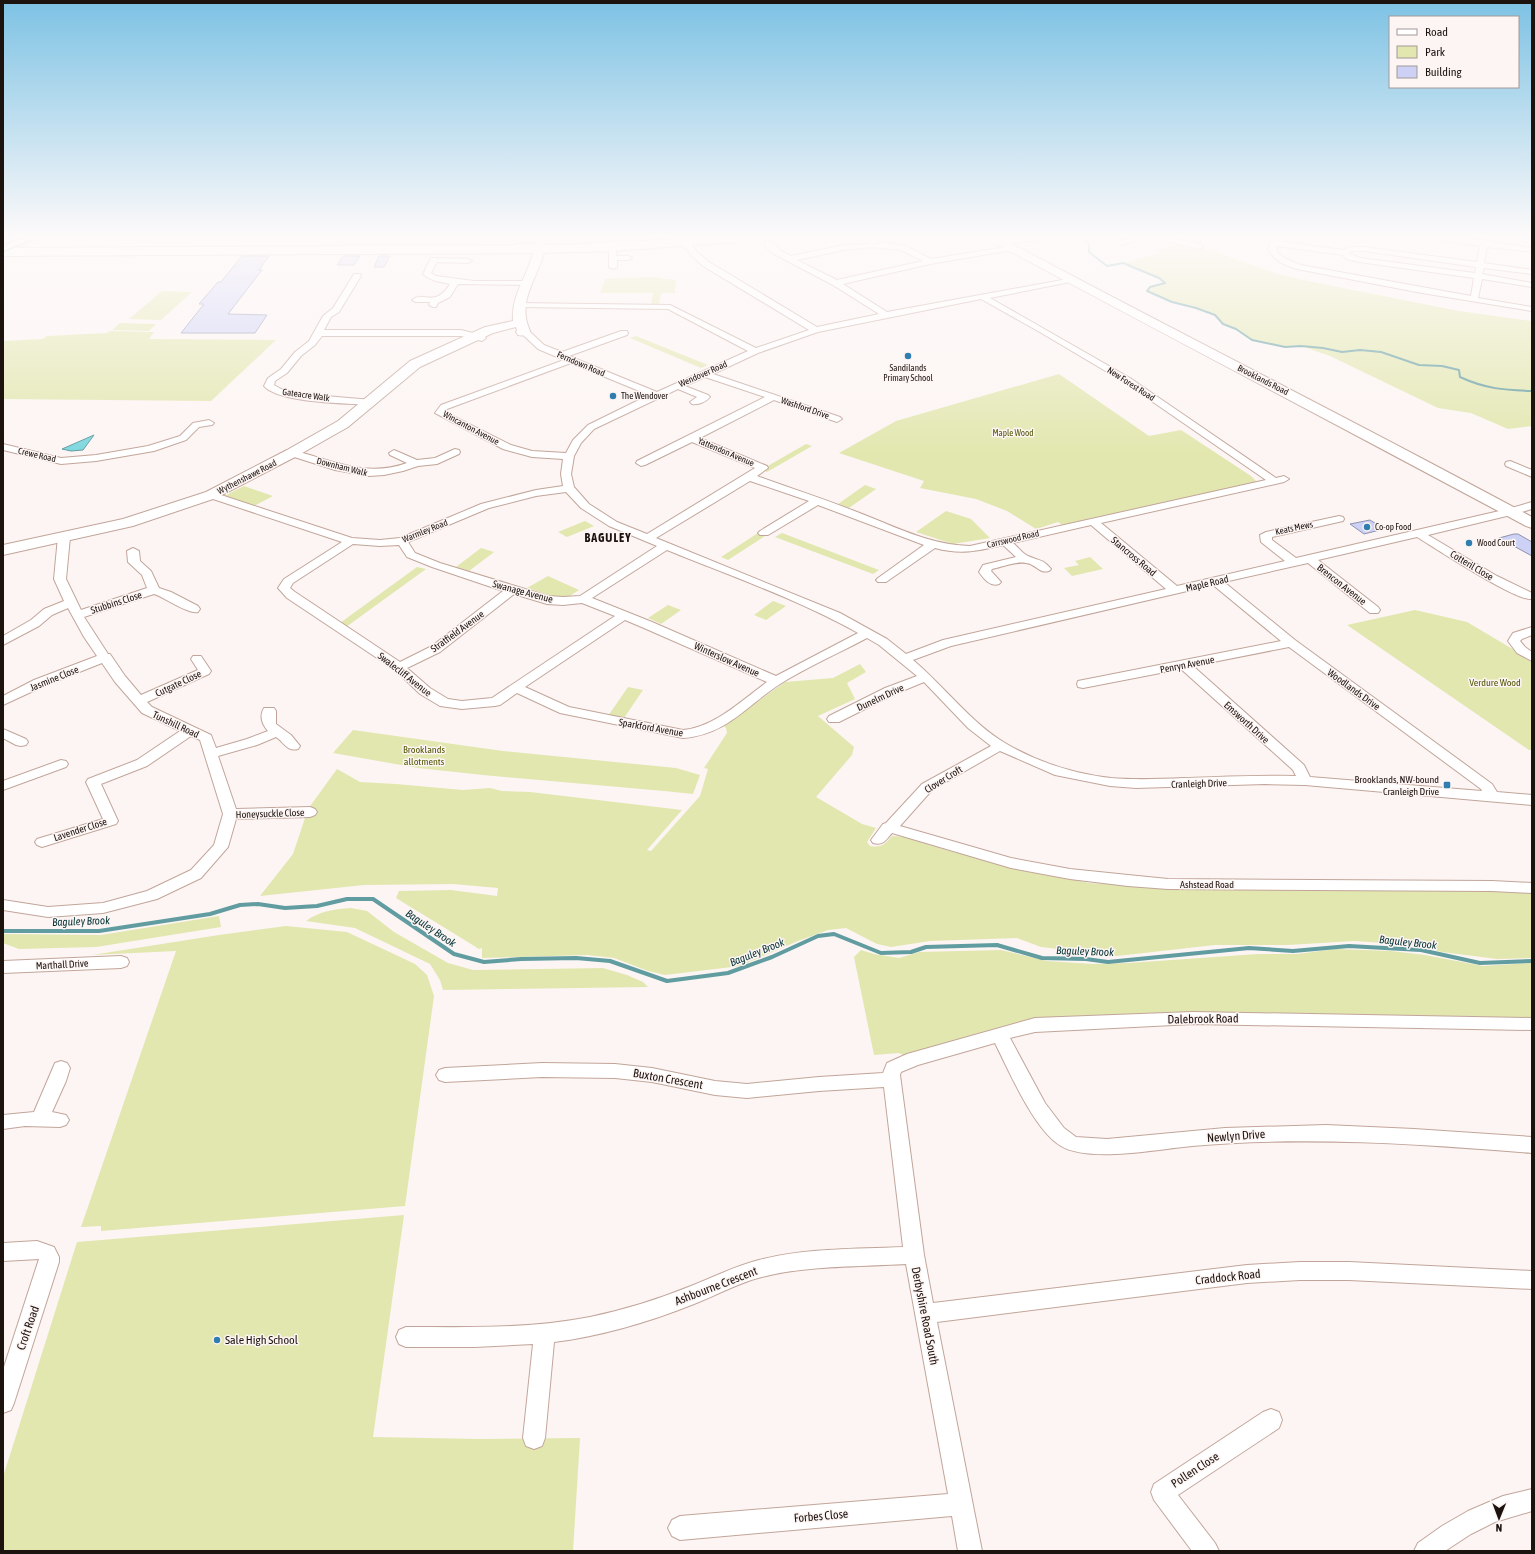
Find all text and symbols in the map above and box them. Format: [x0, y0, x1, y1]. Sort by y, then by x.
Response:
legend [1389, 16, 1519, 88]
text: Road [1425, 25, 1448, 39]
text: Park [1425, 45, 1446, 59]
text: Building [1425, 65, 1463, 79]
street label: Ferndown Road [556, 349, 606, 379]
marker: Sandilands Primary School [903, 351, 913, 361]
street label: Wendover Road [677, 359, 729, 389]
place label: Sandilands Primary School [883, 363, 933, 383]
street label: Brooklands Road [1236, 363, 1290, 397]
street label: New Forest Road [1105, 365, 1157, 403]
street label: Gateacre Walk [282, 387, 330, 403]
marker: The Wendover [608, 391, 618, 401]
place label: The Wendover [621, 391, 668, 401]
street label: Washford Drive [780, 395, 830, 421]
street label: Wincanton Avenue [441, 409, 501, 447]
park label: Maple Wood [992, 428, 1034, 438]
street label: Yattendon Avenue [696, 436, 756, 468]
street label: Crewe Road [17, 446, 57, 464]
street label: Downham Walk [316, 456, 368, 478]
street label: Wythenshawe Road [216, 458, 278, 496]
street label: Warmley Road [401, 517, 449, 545]
street label: Keats Mews [1274, 519, 1314, 537]
marker: Co-op Food [1362, 522, 1372, 532]
place label: Co-op Food [1375, 522, 1411, 532]
street label: Carrswood Road [986, 528, 1040, 550]
district label: BAGULEY [584, 531, 632, 545]
street label: Stancross Road [1109, 534, 1159, 579]
marker: Wood Court [1464, 538, 1474, 548]
place label: Wood Court [1477, 538, 1515, 548]
street label: Cotteril Close [1448, 548, 1496, 583]
street label: Brencon Avenue [1315, 562, 1369, 607]
street label: Maple Road [1185, 573, 1230, 594]
street label: Swanage Avenue [492, 578, 555, 605]
street label: Stubbins Close [89, 589, 144, 616]
street label: Stratfield Avenue [428, 608, 486, 654]
street label: Winterslow Avenue [692, 640, 762, 679]
street label: Swalecliff Avenue [376, 650, 434, 699]
street label: Penryn Avenue [1159, 654, 1216, 675]
street label: Jasmine Close [28, 664, 81, 693]
street label: Woodlands Drive [1325, 667, 1383, 712]
street label: Cutgate Close [153, 668, 203, 699]
park label: Verdure Wood [1469, 677, 1521, 688]
street label: Dunelm Drive [855, 682, 906, 713]
street label: Emsworth Drive [1222, 699, 1272, 746]
street label: Tunshill Road [151, 709, 201, 740]
street label: Sparkford Avenue [618, 716, 684, 739]
park label: Brooklands allotments [403, 744, 445, 767]
street label: Clover Croft [922, 763, 964, 795]
place label: Brooklands, NW-bound Cranleigh Drive [1355, 774, 1439, 797]
street label: Cranleigh Drive [1171, 777, 1228, 790]
marker: Brooklands, NW-bound Cranleigh Drive [1442, 780, 1452, 790]
street label: Honeysuckle Close [236, 807, 305, 820]
street label: Lavender Close [52, 816, 109, 843]
street label: Ashstead Road [1180, 879, 1234, 890]
water label: Baguley Brook [404, 907, 458, 949]
water label: Baguley Brook [52, 914, 110, 928]
water label: Baguley Brook [1379, 933, 1438, 951]
water label: Baguley Brook [728, 936, 786, 968]
water label: Baguley Brook [1056, 944, 1114, 958]
street label: Marthall Drive [35, 958, 89, 971]
street label: Dalebrook Road [1167, 1011, 1239, 1027]
street label: Buxton Crescent [632, 1066, 704, 1092]
street label: Newlyn Drive [1206, 1127, 1266, 1145]
street label: Ashbourne Crescent [673, 1264, 760, 1308]
street label: Derbyshire Road South [909, 1266, 941, 1366]
street label: Craddock Road [1195, 1267, 1261, 1287]
street label: Croft Road [14, 1304, 42, 1352]
place label: Sale High School [225, 1333, 299, 1347]
marker: Sale High School [212, 1335, 222, 1345]
street label: Pollen Close [1168, 1449, 1222, 1491]
north arrow [1479, 1498, 1519, 1538]
street label: Forbes Close [793, 1507, 849, 1525]
text: N [1495, 1522, 1502, 1534]

